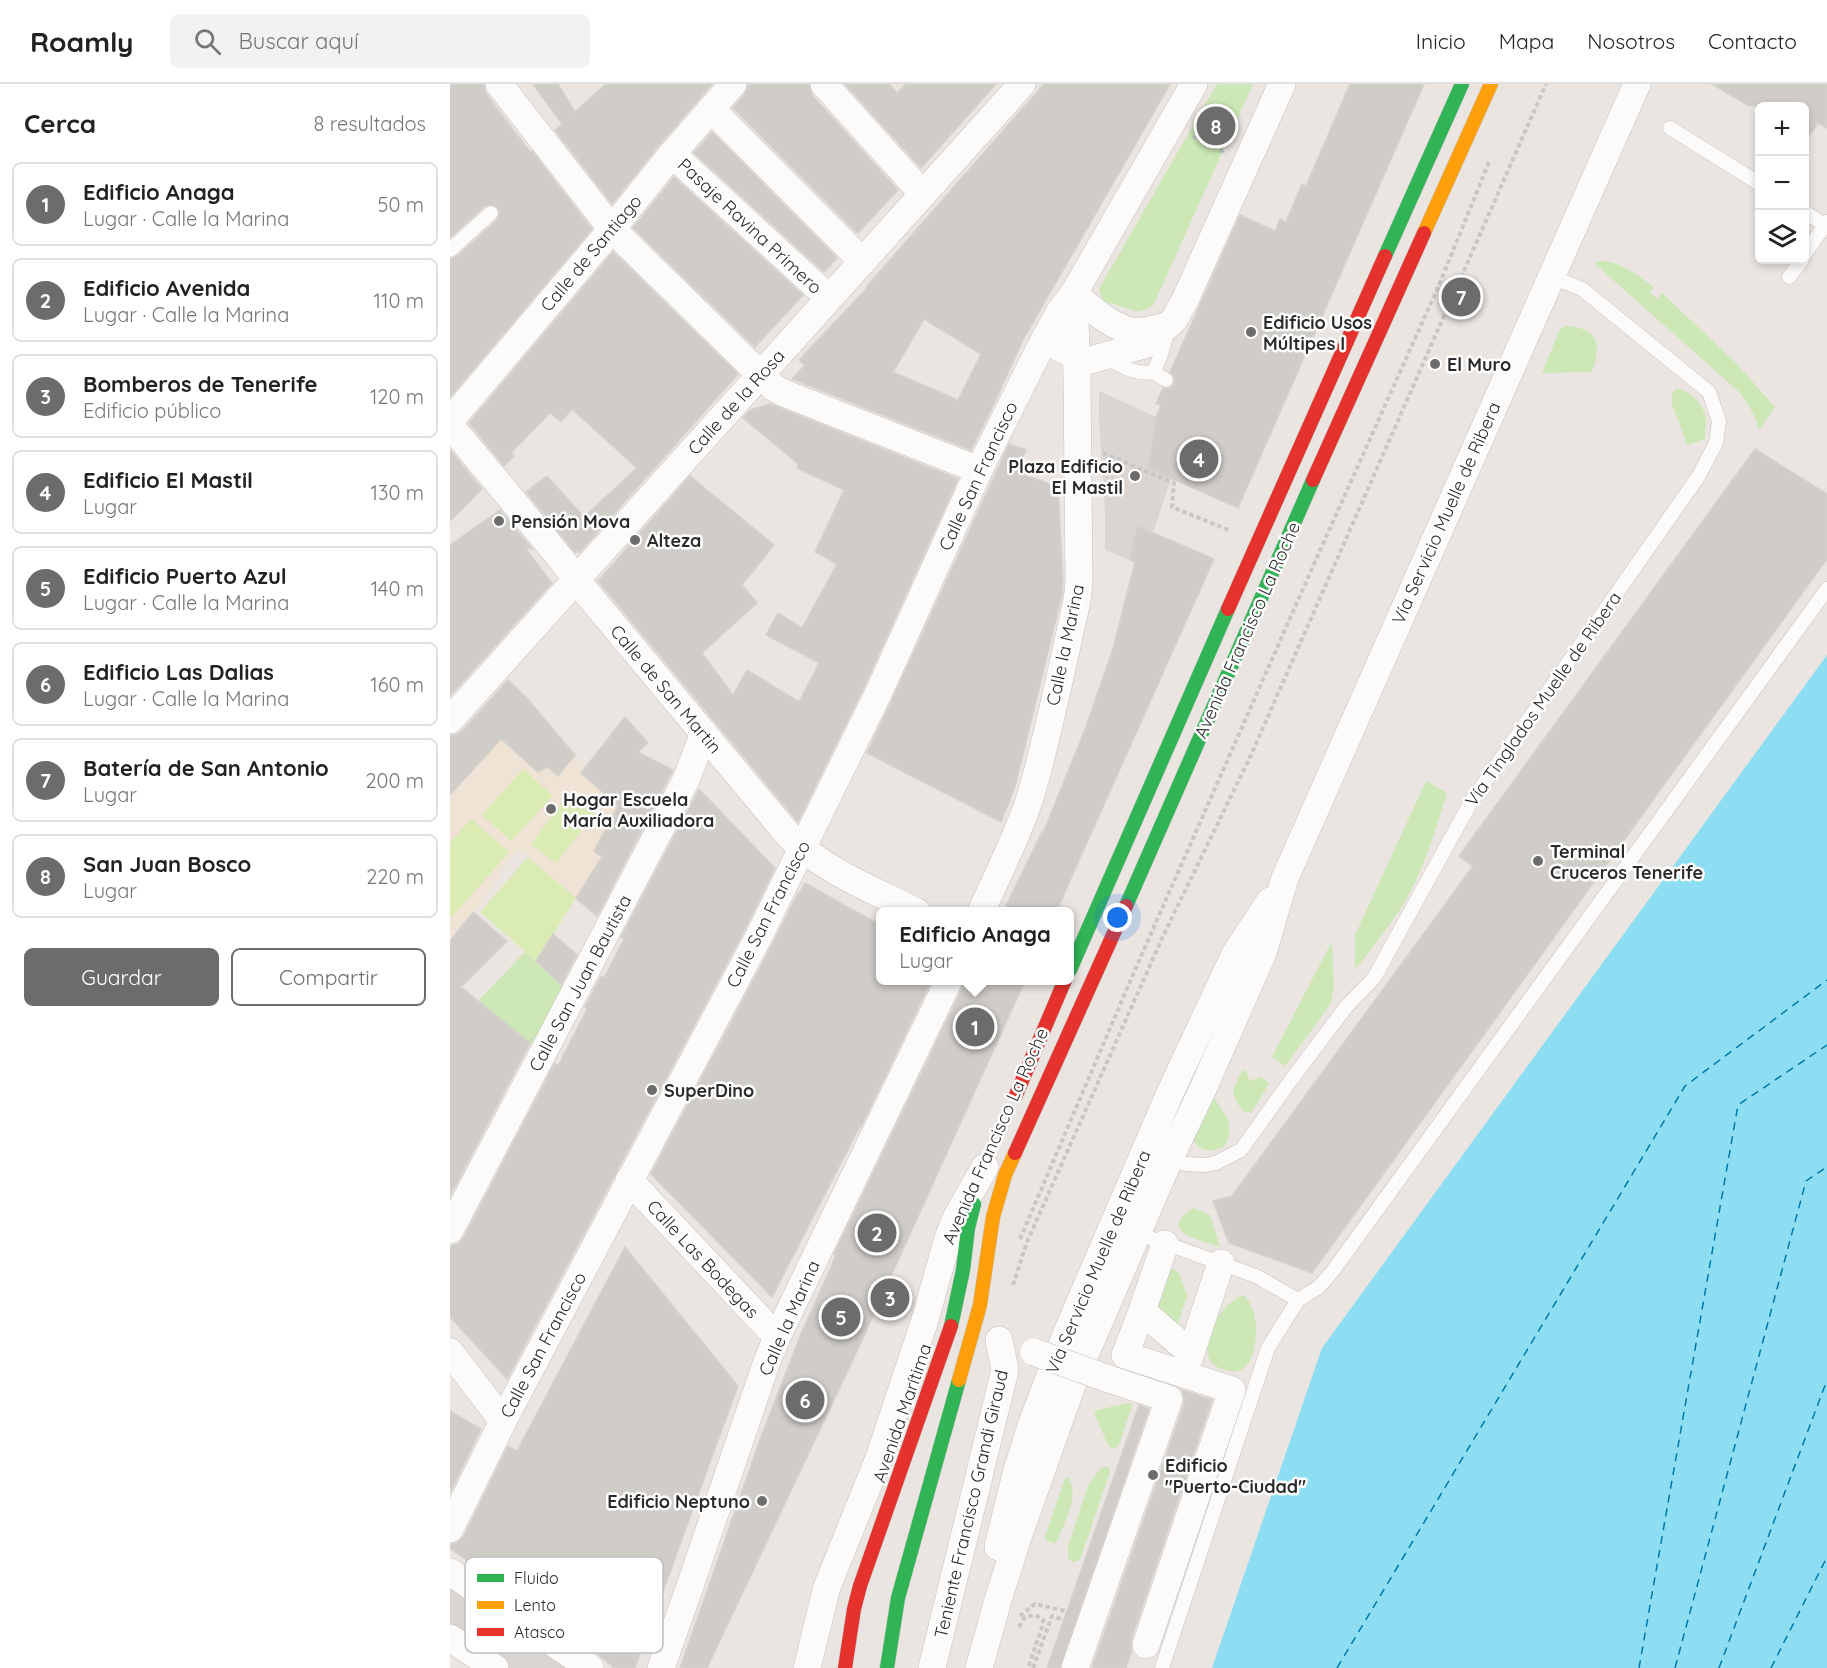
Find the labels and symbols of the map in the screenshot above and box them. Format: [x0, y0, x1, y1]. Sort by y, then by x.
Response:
pin: 8 [1196, 104, 1236, 148]
street label: Pasaje Ravina Primero [673, 153, 827, 299]
street label: Calle de Santiago [535, 190, 647, 316]
pin: 7 [1442, 274, 1480, 320]
place label: Edificio Usos Múltipes I [1263, 311, 1372, 355]
marker: Edificio Usos Múltipes I [1244, 325, 1258, 339]
street label: Calle de la Rosa [683, 344, 789, 460]
place label: El Muro [1447, 353, 1511, 376]
marker: El Muro [1428, 357, 1442, 371]
street label: Calle San Francisco [933, 398, 1023, 554]
street label: Vía Servicio Muelle de Ribera [1386, 398, 1506, 628]
pin: 4 [1180, 436, 1218, 482]
place label: Plaza Edificio El Mastil [1008, 455, 1123, 499]
marker: Plaza Edificio El Mastil [1128, 469, 1142, 483]
place label: Pensión Mova [511, 510, 630, 533]
marker: Pensión Mova [492, 514, 506, 528]
street label: Avenida Francisco La Roche [1189, 518, 1305, 742]
place label: Alteza [647, 529, 701, 552]
marker: Alteza [628, 533, 642, 547]
street label: Calle la Marina [1041, 582, 1089, 708]
street label: Vía Tinglados Muelle de Ribera [1460, 587, 1626, 811]
street label: Calle de San Martin [605, 620, 727, 758]
place label: Hogar Escuela María Auxiliadora [563, 788, 714, 832]
marker: Hogar Escuela María Auxiliadora [544, 802, 558, 816]
street label: Calle San Francisco [721, 837, 815, 991]
place label: Terminal Cruceros Tenerife [1550, 840, 1703, 884]
marker: Terminal Cruceros Tenerife [1531, 854, 1545, 868]
street label: Calle San Juan Bautista [524, 891, 636, 1075]
your location [1103, 903, 1132, 932]
pin: 1 [956, 1004, 994, 1050]
street label: Avenida Francisco La Roche [937, 1024, 1053, 1248]
place label: SuperDino [664, 1079, 754, 1102]
marker: SuperDino [645, 1083, 659, 1097]
street label: Vía Servicio Muelle de Ribera [1040, 1146, 1156, 1378]
street label: Calle Las Bodegas [642, 1195, 764, 1323]
pin: 2 [858, 1210, 896, 1256]
street label: Calle la Marina [753, 1257, 825, 1379]
street label: Calle San Francisco [495, 1268, 591, 1422]
pin: 3 [870, 1276, 910, 1320]
pin: 5 [822, 1294, 860, 1340]
street label: Avenida Marítima [867, 1340, 937, 1486]
street label: Teniente Francisco Grandi Giraud [929, 1368, 1013, 1640]
pin: 6 [786, 1378, 824, 1422]
place label: Edificio "Puerto-Ciudad" [1165, 1454, 1306, 1498]
marker: Edificio "Puerto-Ciudad" [1146, 1468, 1160, 1482]
place label: Edificio Neptuno [607, 1490, 750, 1513]
marker: Edificio Neptuno [755, 1494, 769, 1508]
legend [465, 1557, 663, 1653]
text: Fluido [514, 1568, 559, 1588]
text: Lento [514, 1595, 556, 1615]
text: Atasco [514, 1622, 565, 1642]

